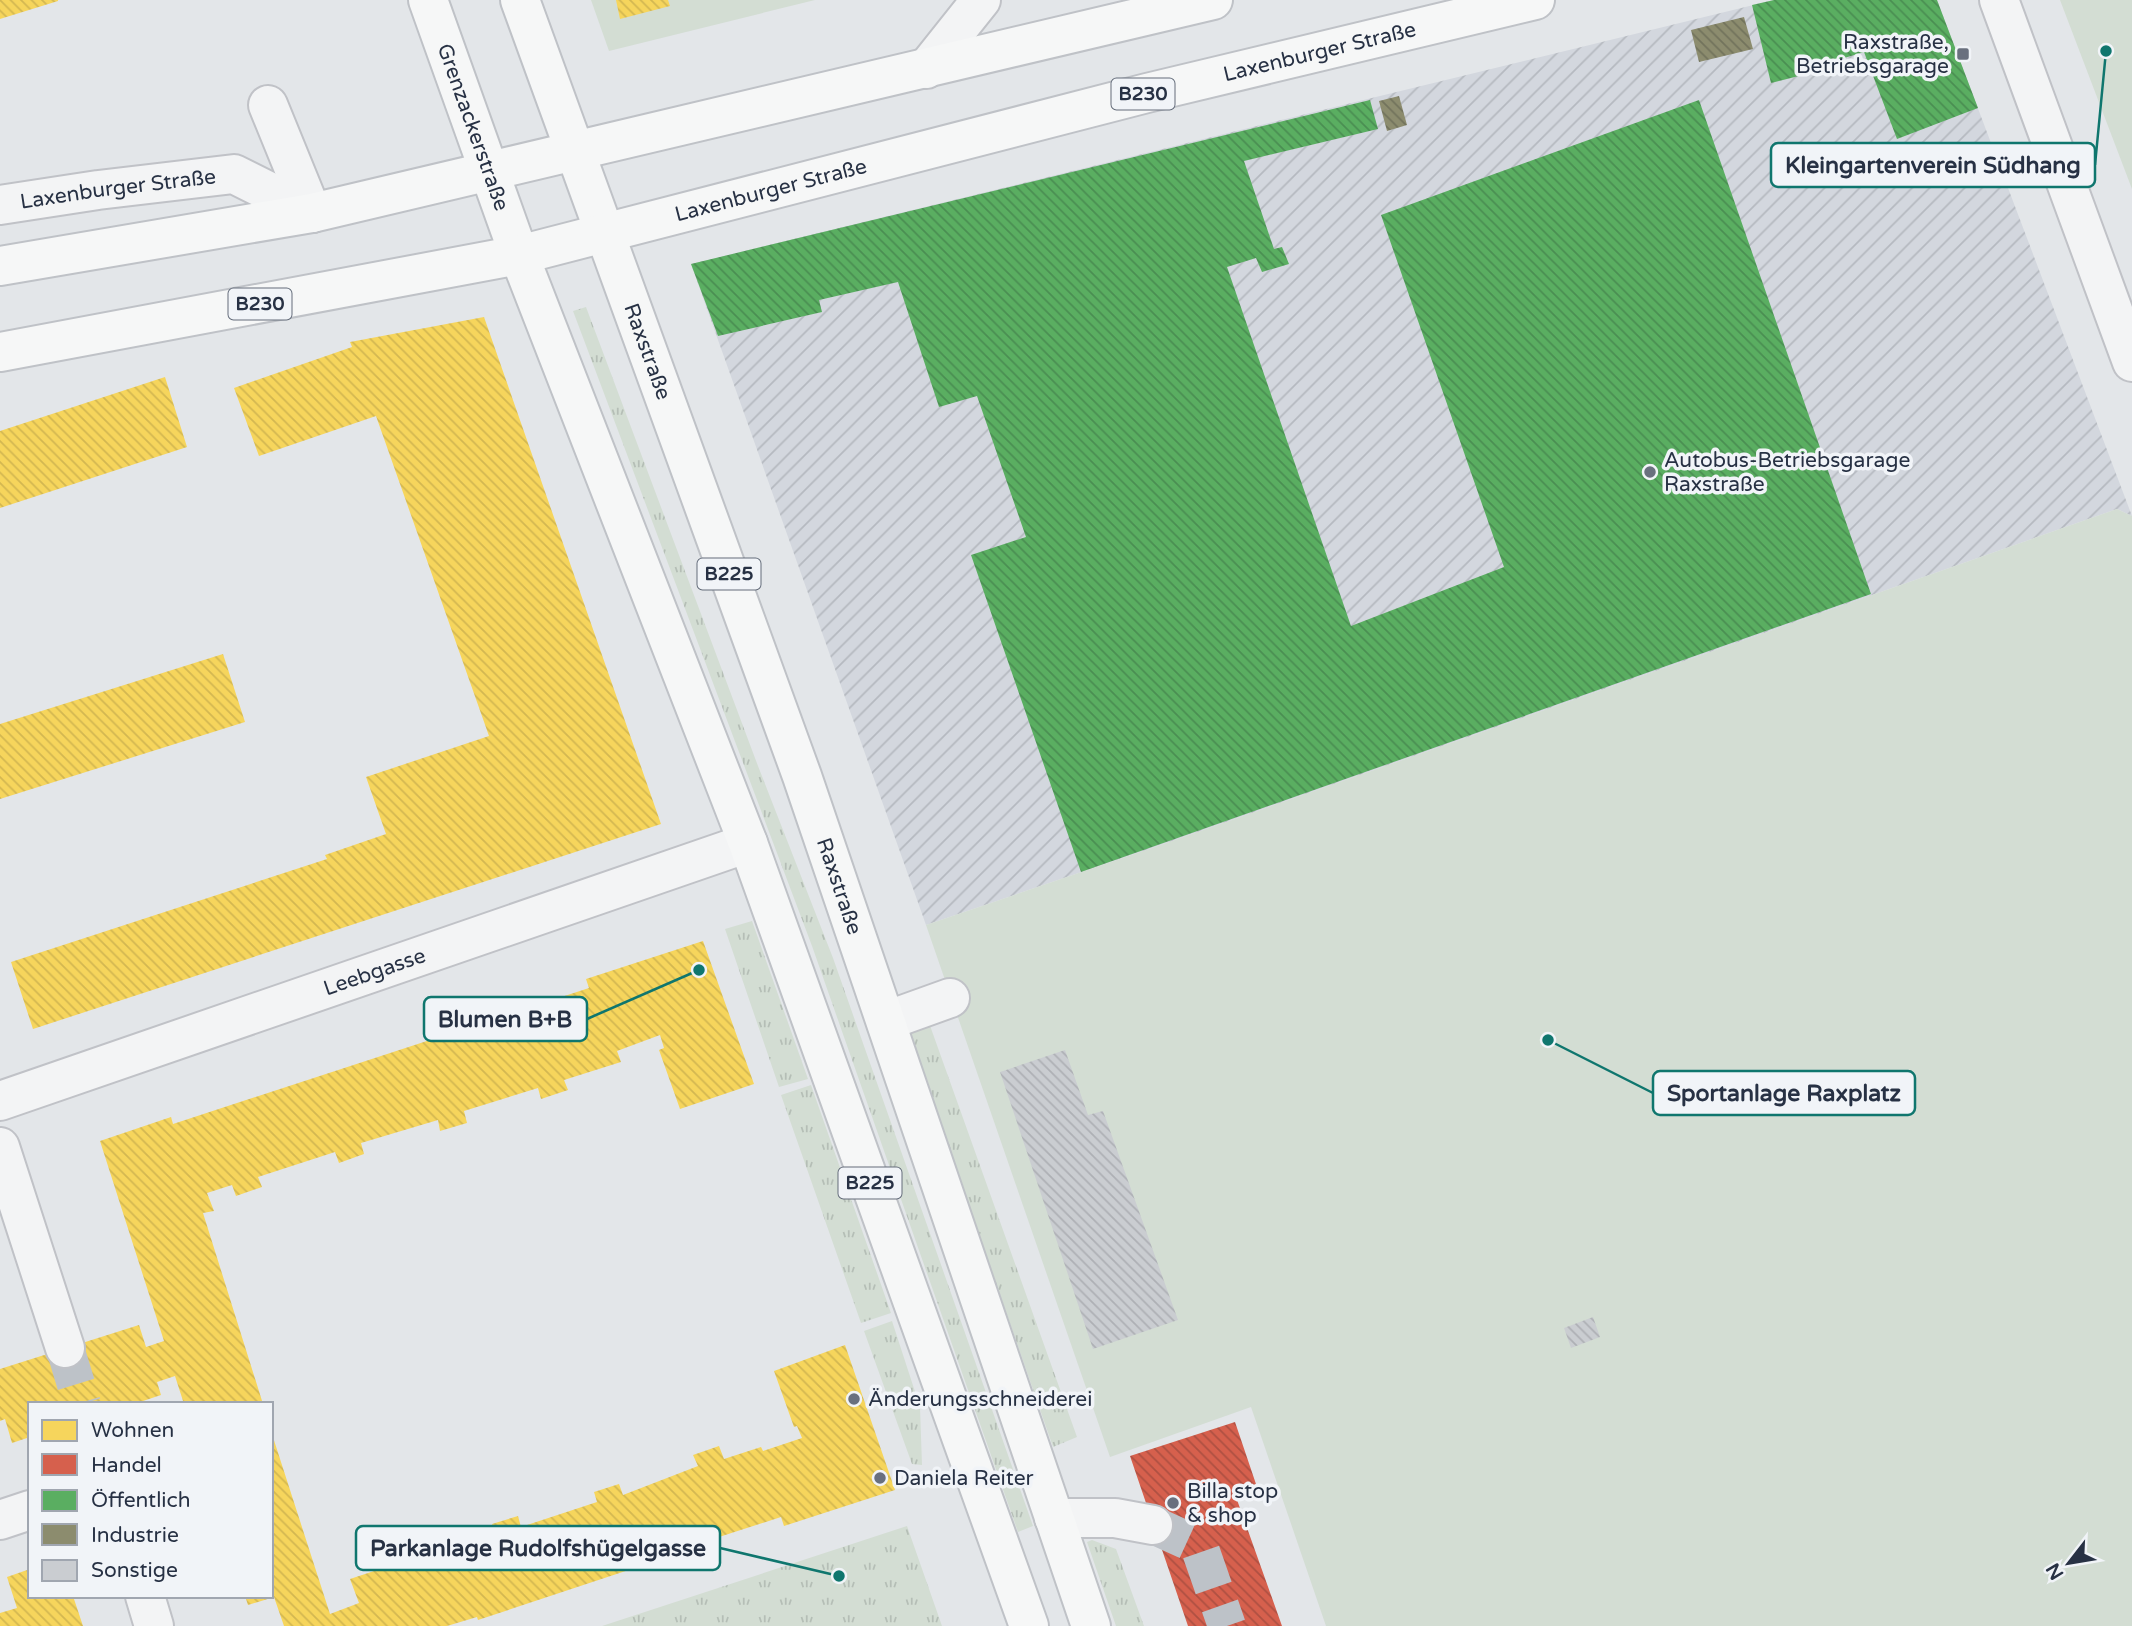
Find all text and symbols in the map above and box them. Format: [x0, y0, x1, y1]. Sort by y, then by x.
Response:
street label: Laxenburger Straße [1221, 16, 1418, 87]
place label: Raxstraße, Betriebsgarage [1796, 30, 1949, 79]
street label: Grenzackerstraße [432, 40, 515, 214]
marker: Raxstraße, Betriebsgarage [1955, 46, 1971, 62]
road number: B230 [1112, 78, 1174, 110]
callout: Kleingartenverein Südhang [1771, 143, 2095, 187]
text: Kleingartenverein Südhang [1785, 152, 2081, 180]
street label: Laxenburger Straße [672, 153, 869, 227]
street label: Laxenburger Straße [18, 164, 217, 214]
road number: B230 [229, 288, 292, 320]
street label: Raxstraße [619, 300, 677, 403]
place label: Autobus-Betriebsgarage Raxstraße [1664, 448, 1910, 497]
marker: Autobus-Betriebsgarage Raxstraße [1642, 464, 1658, 480]
road number: B225 [698, 558, 760, 590]
street label: Raxstraße [811, 834, 868, 938]
street label: Leebgasse [320, 943, 429, 1001]
callout: Blumen B+B [424, 997, 587, 1041]
text: Blumen B+B [438, 1006, 572, 1034]
callout: Sportanlage Raxplatz [1653, 1071, 1915, 1115]
text: Sportanlage Raxplatz [1667, 1080, 1901, 1108]
road number: B225 [838, 1168, 902, 1198]
place label: Änderungsschneiderei [868, 1387, 1092, 1412]
marker: Änderungsschneiderei [846, 1391, 862, 1407]
legend [28, 1402, 273, 1598]
text: Wohnen [91, 1418, 174, 1443]
text: Handel [91, 1453, 162, 1478]
place label: Daniela Reiter [894, 1466, 1034, 1491]
marker: Daniela Reiter [872, 1470, 888, 1486]
place label: Billa stop & shop [1187, 1479, 1278, 1528]
text: Öffentlich [91, 1488, 191, 1513]
marker: Billa stop & shop [1165, 1495, 1181, 1511]
text: Industrie [91, 1523, 179, 1548]
callout: Parkanlage Rudolfshügelgasse [356, 1526, 720, 1570]
north arrow [2034, 1528, 2104, 1598]
text: Parkanlage Rudolfshügelgasse [370, 1535, 706, 1563]
text: Sonstige [91, 1558, 178, 1583]
text: N [2042, 1559, 2069, 1583]

